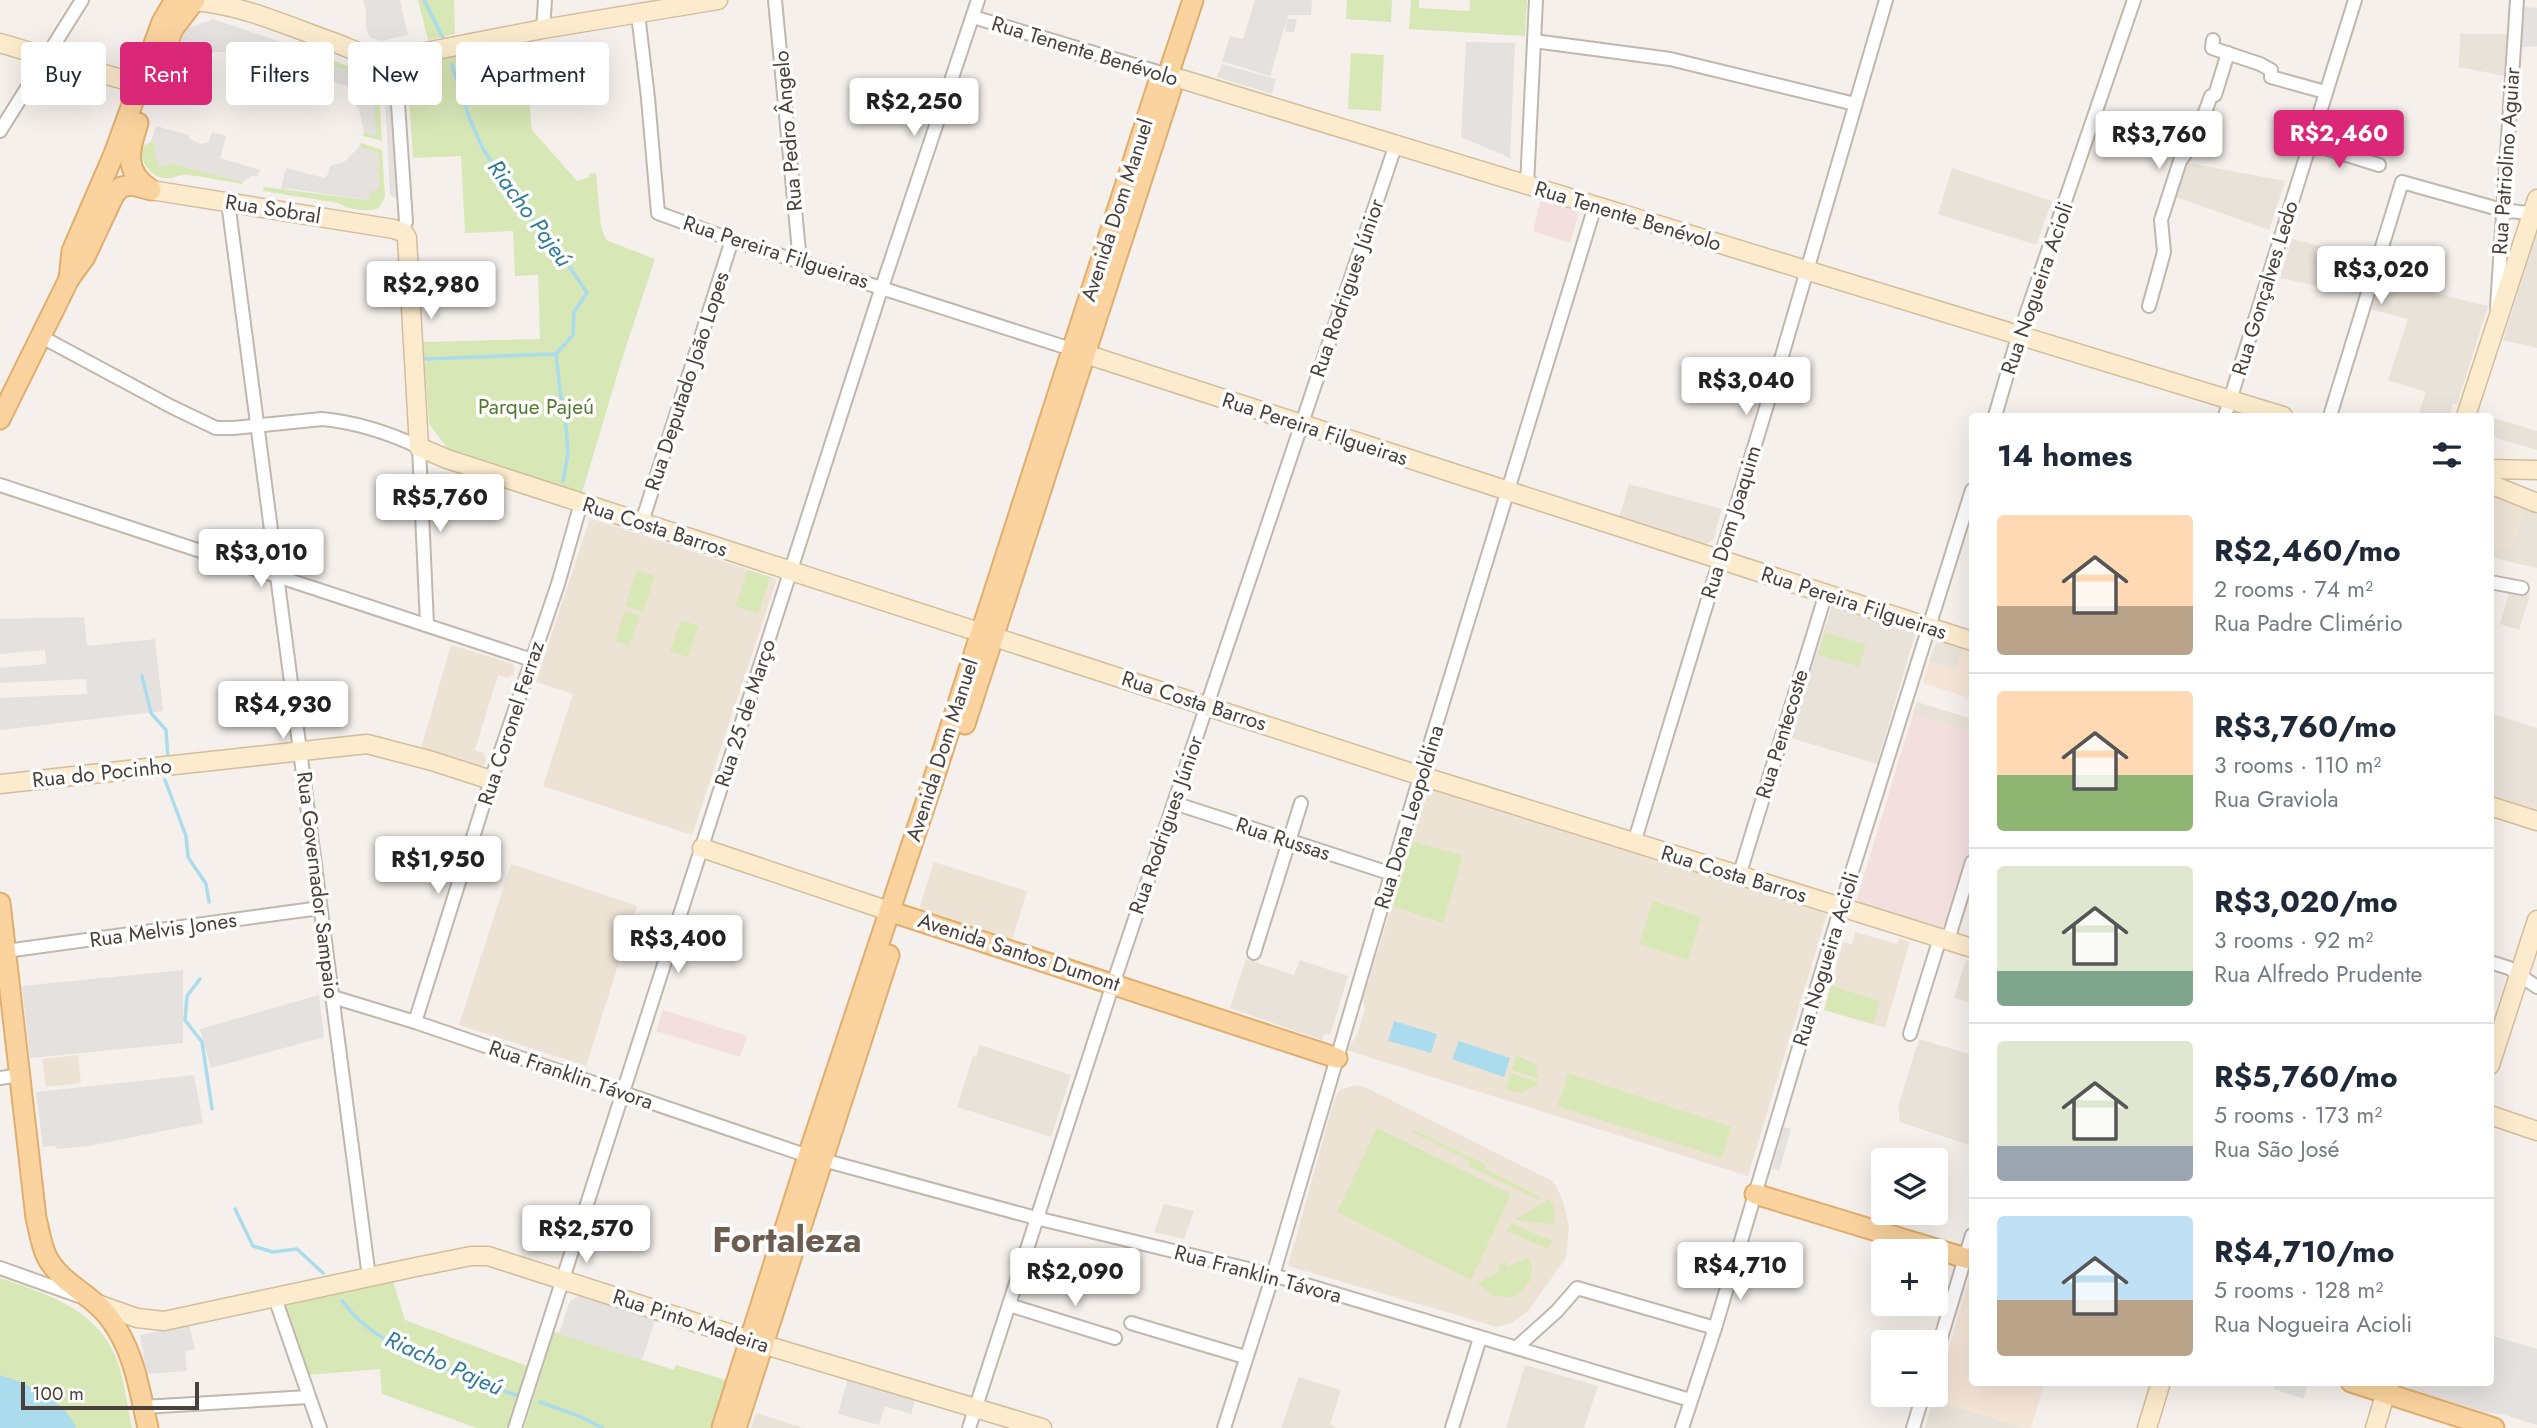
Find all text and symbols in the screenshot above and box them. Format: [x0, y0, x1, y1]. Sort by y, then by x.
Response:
street label: Rua Tenente Benévolo [988, 8, 1182, 94]
chip: Buy [21, 42, 106, 105]
chip: Rent [120, 42, 212, 105]
chip: Filters [226, 42, 334, 105]
chip: New [348, 42, 442, 105]
chip: Apartment [456, 42, 609, 105]
street label: Rua Pedro Ângelo [766, 49, 810, 213]
street label: Rua Patriolino Aguiar [2484, 65, 2528, 256]
pin: R$2,250 [849, 78, 979, 138]
text: R$2,250 [866, 84, 962, 118]
pin: R$2,460 [2274, 110, 2404, 170]
pin: R$3,760 [2094, 111, 2224, 171]
street label: Avenida Dom Manuel [1073, 115, 1161, 305]
text: R$2,460 [2290, 116, 2388, 150]
text: R$3,760 [2111, 117, 2207, 151]
water label: Riacho Pajeú [479, 152, 581, 274]
street label: Rua Tenente Benévolo [1531, 173, 1725, 259]
street label: Rua Sobral [223, 187, 323, 231]
street label: Rua Rodrigues Júnior [1302, 194, 1392, 381]
street label: Rua Gonçalves Ledo [2224, 197, 2306, 379]
street label: Rua Nogueira Acioli [1993, 198, 2081, 378]
street label: Rua Pereira Filgueiras [679, 208, 873, 296]
pin: R$3,020 [2316, 246, 2446, 306]
text: R$3,020 [2333, 252, 2429, 286]
pin: R$2,980 [366, 262, 496, 321]
text: R$2,980 [383, 267, 479, 301]
street label: Rua Deputado João Lopes [637, 268, 737, 494]
pin: R$3,040 [1681, 358, 1811, 417]
text: R$3,040 [1697, 363, 1795, 397]
street label: Rua Pereira Filgueiras [1218, 385, 1412, 473]
park label: Parque Pajeú [478, 392, 594, 422]
text: 14 homes [1997, 434, 2132, 477]
icon: filters [2428, 436, 2466, 474]
street label: Rua Dom Joaquim [1693, 442, 1769, 602]
pin: R$5,760 [375, 475, 505, 534]
text: R$5,760 [392, 480, 488, 514]
street label: Rua Costa Barros [579, 489, 731, 565]
text: R$2,460/mo [2214, 529, 2401, 572]
pin: R$3,010 [196, 530, 326, 589]
text: R$3,010 [215, 535, 307, 569]
icon: home [2053, 543, 2137, 627]
street label: Rua Pereira Filgueiras [1757, 559, 1951, 647]
text: 2 rooms · 74 m² [2214, 572, 2373, 606]
text: Rua Padre Climério [2214, 606, 2403, 640]
street label: Rua 25 de Março [707, 635, 783, 791]
street label: Rua Coronel Ferraz [470, 637, 552, 809]
street label: Avenida Dom Manuel [898, 655, 986, 845]
street label: Rua Costa Barros [1118, 663, 1270, 739]
street label: Rua Pentecoste [1748, 666, 1816, 802]
pin: R$4,930 [218, 682, 348, 741]
text: R$4,930 [234, 687, 332, 721]
text: R$3,760/mo [2214, 705, 2396, 748]
icon: home [2053, 719, 2137, 803]
street label: Rua Dona Leopoldina [1367, 721, 1451, 913]
street label: Rua Rodrigues Júnior [1121, 731, 1211, 918]
text: 3 rooms · 110 m² [2214, 748, 2381, 782]
street label: Rua do Pocinho [31, 751, 173, 795]
street label: Rua Governador Sampaio [289, 770, 347, 1000]
text: Rua Graviola [2214, 782, 2339, 816]
street label: Rua Russas [1232, 810, 1334, 868]
pin: R$1,950 [373, 836, 503, 896]
street label: Rua Costa Barros [1658, 838, 1810, 910]
text: R$1,950 [391, 842, 485, 876]
street label: Rua Nogueira Acioli [1785, 868, 1867, 1050]
text: R$3,020/mo [2214, 880, 2398, 923]
icon: home [2053, 894, 2137, 978]
street label: Rua Melvis Jones [88, 905, 238, 955]
street label: Avenida Santos Dumont [914, 905, 1124, 999]
pin: R$3,400 [613, 916, 743, 975]
text: R$3,400 [629, 921, 727, 955]
text: 3 rooms · 92 m² [2214, 923, 2373, 957]
text: Rua Alfredo Prudente [2214, 957, 2422, 991]
street label: Rua Franklin Távora [485, 1033, 657, 1117]
text: R$5,760/mo [2214, 1055, 2398, 1098]
icon: home [2053, 1069, 2137, 1153]
text: 5 rooms · 173 m² [2214, 1098, 2382, 1132]
text: Rua São José [2214, 1132, 2339, 1166]
map controls [1871, 1148, 1948, 1407]
button: layers [1871, 1148, 1948, 1225]
pin: R$2,570 [521, 1206, 651, 1265]
text: R$2,570 [538, 1211, 634, 1245]
district label: Fortaleza [712, 1215, 862, 1265]
text: R$4,710/mo [2214, 1230, 2394, 1273]
street label: Rua Franklin Távora [1171, 1237, 1345, 1311]
button: + [1871, 1239, 1948, 1316]
pin: R$4,710 [1675, 1242, 1805, 1302]
icon: home [2053, 1244, 2137, 1328]
pin: R$2,090 [1010, 1248, 1140, 1308]
text: R$4,710 [1693, 1248, 1787, 1282]
text: R$2,090 [1026, 1254, 1124, 1288]
text: 5 rooms · 128 m² [2214, 1273, 2383, 1307]
street label: Rua Pinto Madeira [609, 1282, 773, 1360]
text: Rua Nogueira Acioli [2214, 1307, 2412, 1341]
water label: Riacho Pajeú [380, 1322, 509, 1404]
button: − [1871, 1330, 1948, 1407]
scale bar [21, 1379, 200, 1411]
text: 100 m [32, 1380, 84, 1407]

